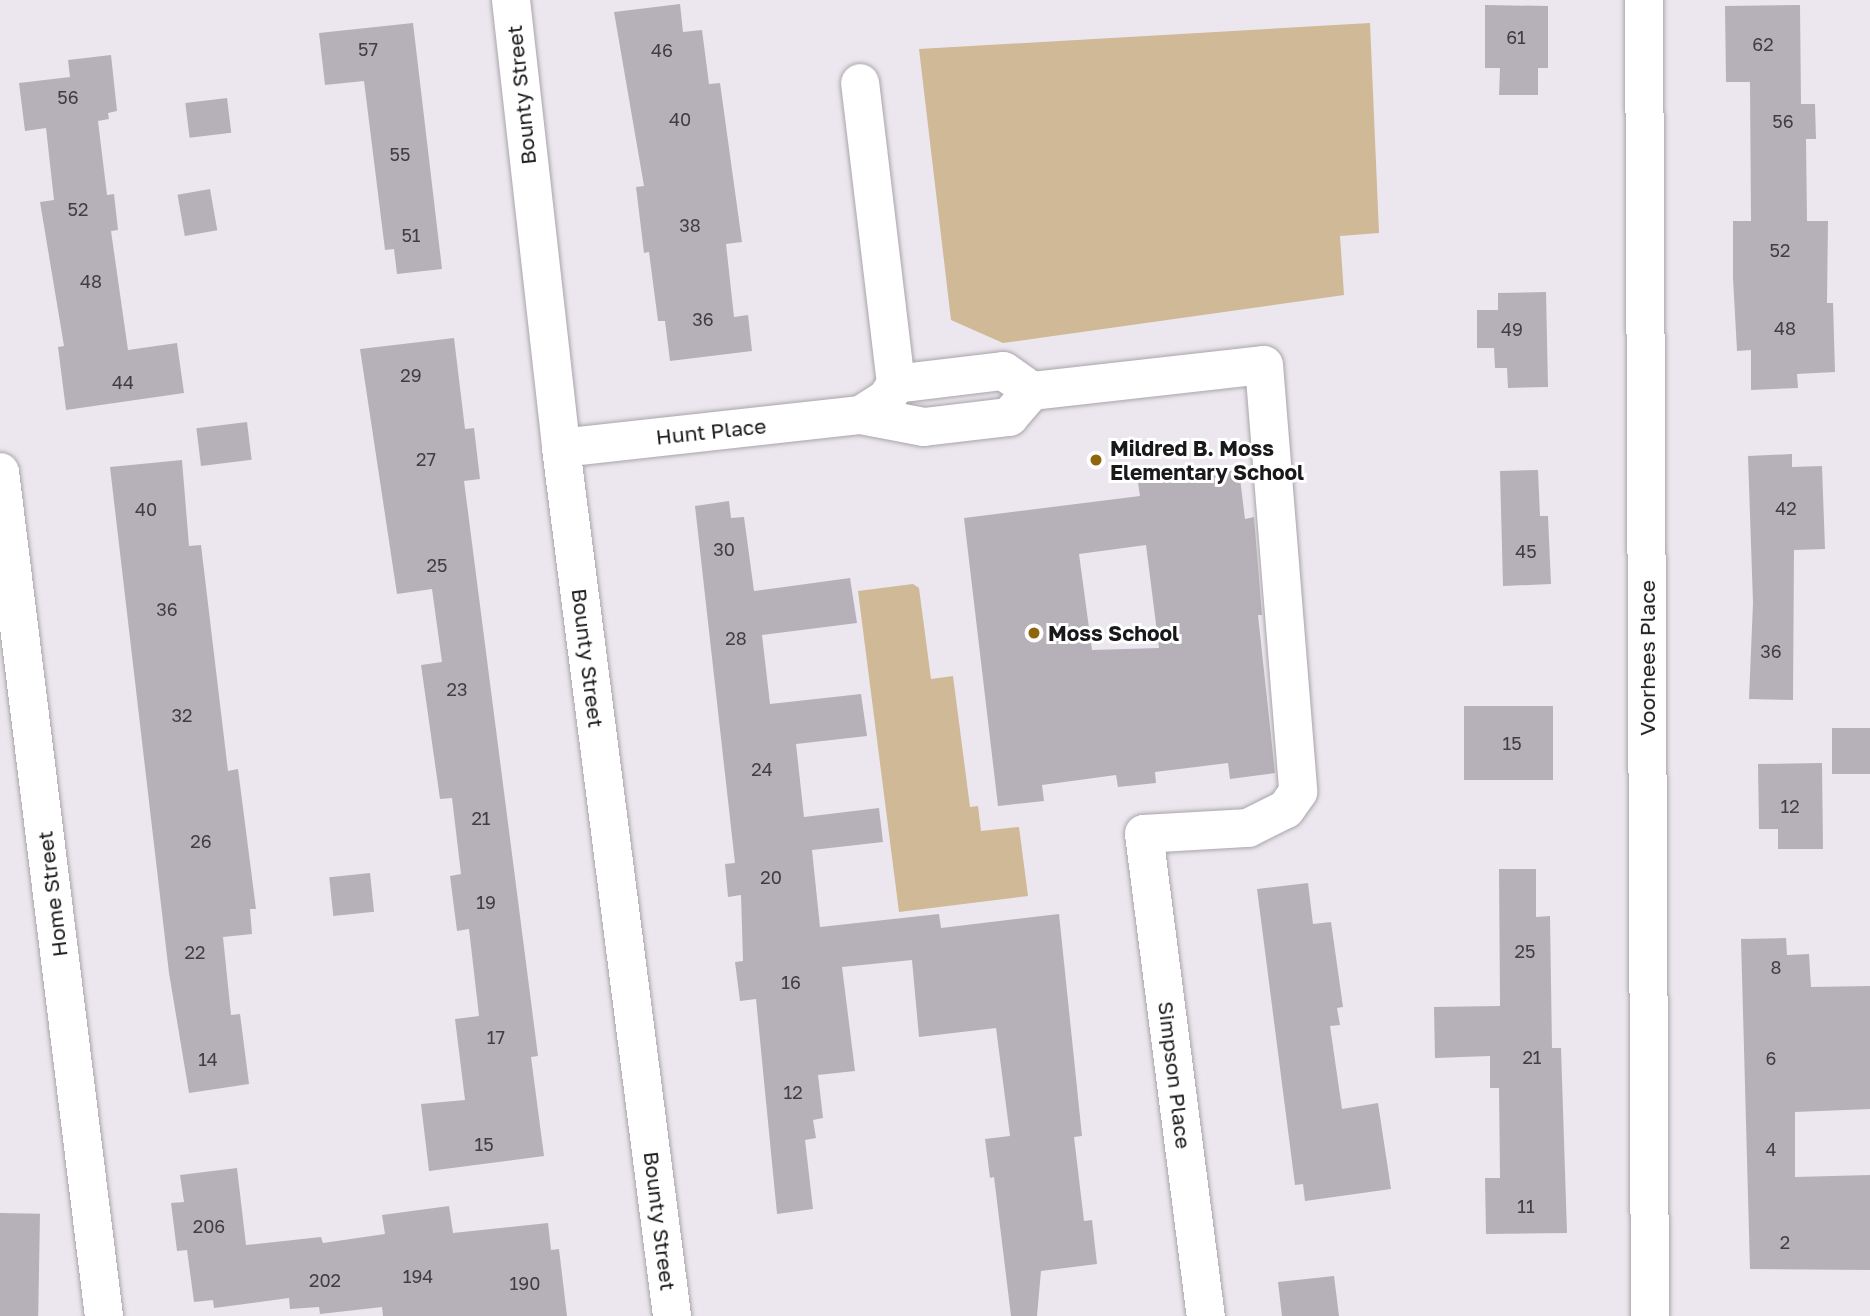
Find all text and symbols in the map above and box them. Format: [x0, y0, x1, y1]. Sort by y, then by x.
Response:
street label: Bounty Street [501, 24, 541, 166]
house number: 61 [1506, 26, 1526, 48]
house number: 62 [1752, 33, 1774, 55]
house number: 57 [358, 38, 378, 60]
house number: 46 [651, 39, 673, 61]
house number: 56 [57, 86, 79, 108]
house number: 40 [669, 108, 691, 130]
house number: 56 [1772, 110, 1794, 132]
house number: 55 [390, 143, 410, 165]
house number: 52 [68, 198, 88, 220]
house number: 38 [679, 214, 701, 236]
house number: 51 [401, 224, 421, 246]
house number: 52 [1770, 239, 1790, 261]
house number: 48 [80, 270, 102, 292]
house number: 36 [692, 308, 714, 330]
house number: 48 [1774, 317, 1796, 339]
house number: 49 [1501, 318, 1523, 340]
house number: 29 [400, 364, 422, 386]
house number: 44 [112, 371, 134, 393]
street label: Hunt Place [654, 413, 768, 449]
place label: Mildred B. Moss Elementary School [1110, 435, 1304, 485]
house number: 27 [416, 448, 436, 470]
marker: Mildred B. Moss Elementary School [1088, 452, 1104, 468]
house number: 42 [1775, 497, 1797, 519]
house number: 40 [135, 498, 157, 520]
house number: 30 [713, 538, 735, 560]
house number: 45 [1515, 540, 1537, 562]
house number: 25 [427, 554, 447, 576]
street label: Voorhees Place [1634, 580, 1660, 736]
street label: Bounty Street [567, 587, 609, 729]
house number: 36 [156, 598, 178, 620]
place label: Moss School [1048, 620, 1179, 646]
marker: Moss School [1026, 625, 1042, 641]
house number: 28 [725, 627, 747, 649]
house number: 36 [1760, 640, 1782, 662]
house number: 23 [447, 678, 467, 700]
house number: 32 [172, 704, 192, 726]
house number: 15 [1502, 732, 1522, 754]
house number: 24 [751, 758, 773, 780]
house number: 12 [1780, 795, 1800, 817]
house number: 21 [471, 807, 491, 829]
street label: Home Street [32, 830, 72, 958]
house number: 26 [190, 830, 212, 852]
house number: 20 [760, 866, 782, 888]
house number: 19 [476, 891, 496, 913]
house number: 25 [1515, 940, 1535, 962]
house number: 22 [185, 941, 205, 963]
house number: 8 [1771, 956, 1781, 978]
house number: 16 [781, 971, 801, 993]
street label: Simpson Place [1153, 1000, 1197, 1150]
house number: 17 [487, 1026, 505, 1048]
house number: 21 [1522, 1046, 1542, 1068]
house number: 6 [1766, 1047, 1776, 1069]
house number: 14 [198, 1048, 218, 1070]
house number: 12 [783, 1081, 803, 1103]
house number: 15 [474, 1133, 494, 1155]
house number: 4 [1766, 1138, 1776, 1160]
street label: Bounty Street [639, 1150, 681, 1292]
house number: 11 [1517, 1195, 1535, 1217]
house number: 206 [193, 1215, 225, 1237]
house number: 2 [1780, 1231, 1790, 1253]
house number: 194 [403, 1265, 433, 1287]
house number: 202 [309, 1269, 341, 1291]
house number: 190 [510, 1272, 540, 1294]

